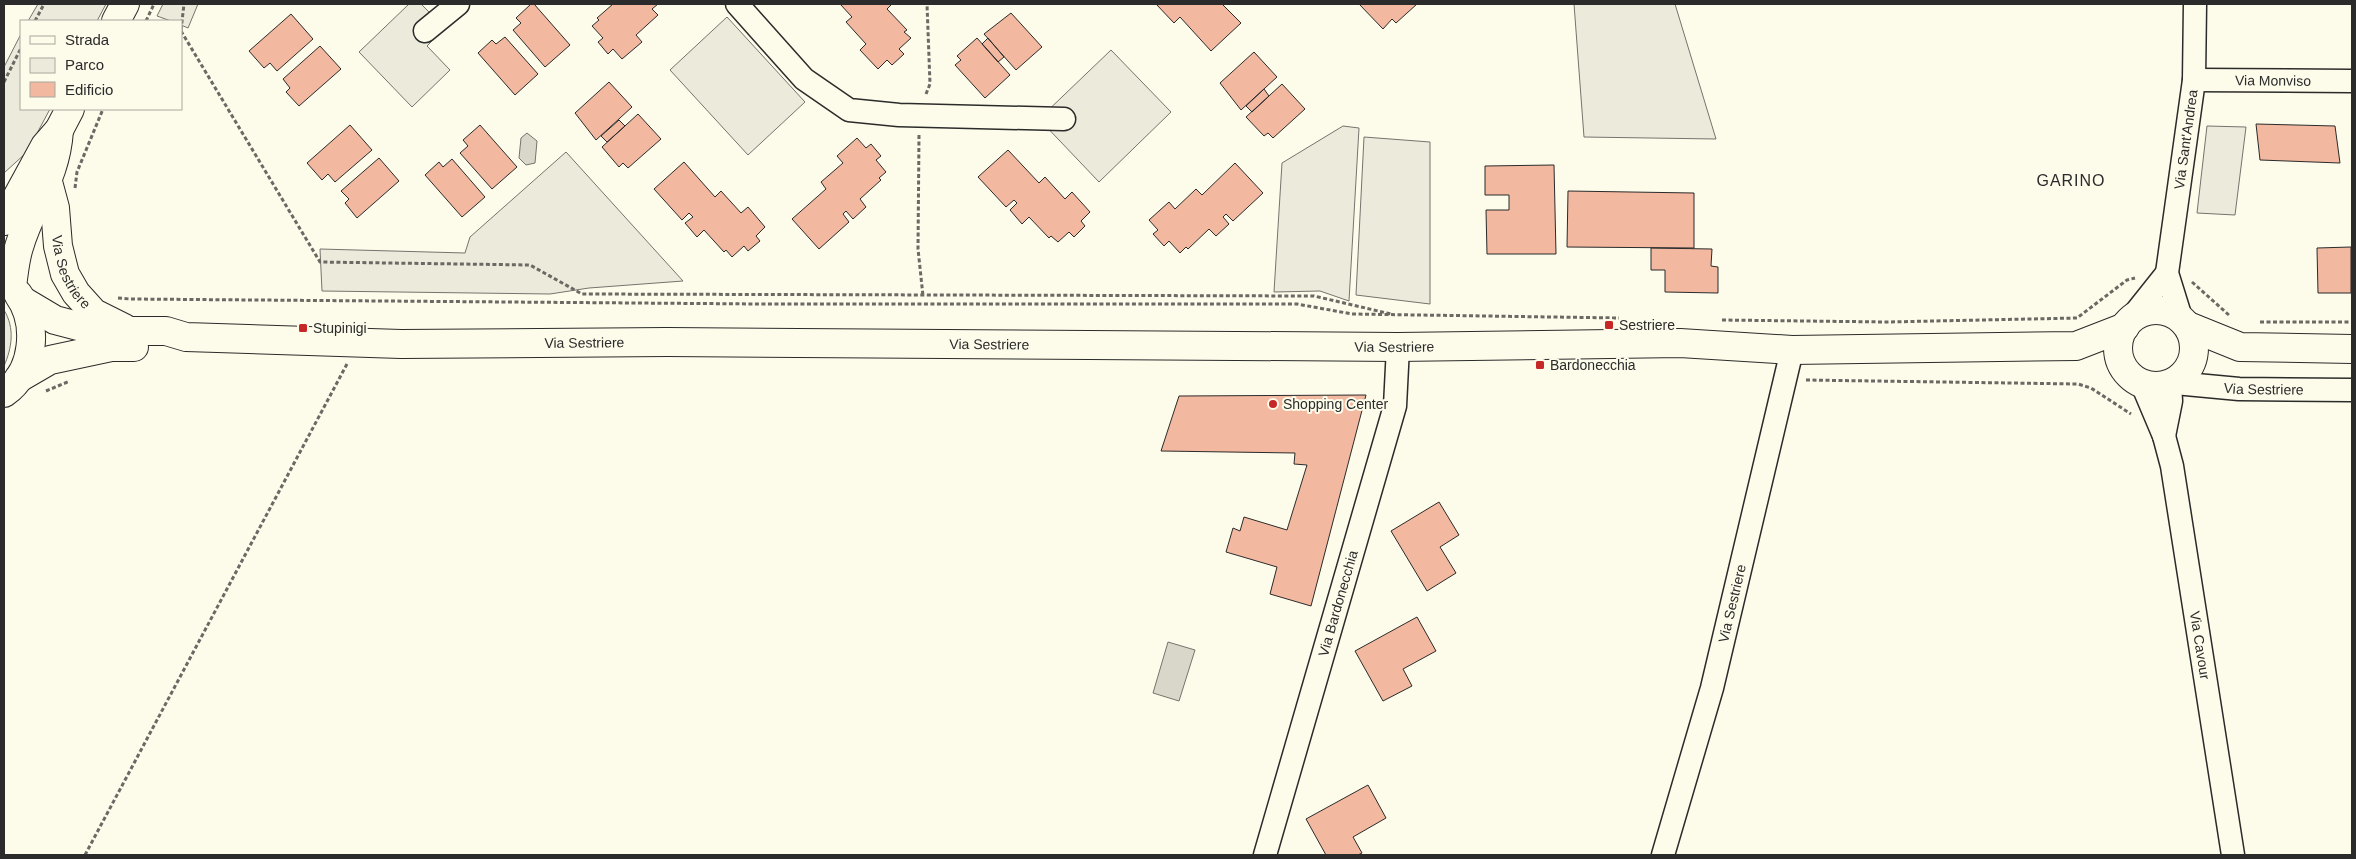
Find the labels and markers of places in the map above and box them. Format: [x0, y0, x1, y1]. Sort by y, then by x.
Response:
place label: Sestriere [1619, 317, 1675, 333]
marker: Sestriere [1603, 319, 1615, 331]
place label: Stupinigi [313, 320, 367, 336]
marker: Stupinigi [297, 322, 309, 334]
place label: Bardonecchia [1550, 357, 1636, 373]
marker: Bardonecchia [1534, 359, 1546, 371]
place label: Shopping Center [1283, 396, 1388, 412]
marker: Shopping Center [1267, 398, 1279, 410]

